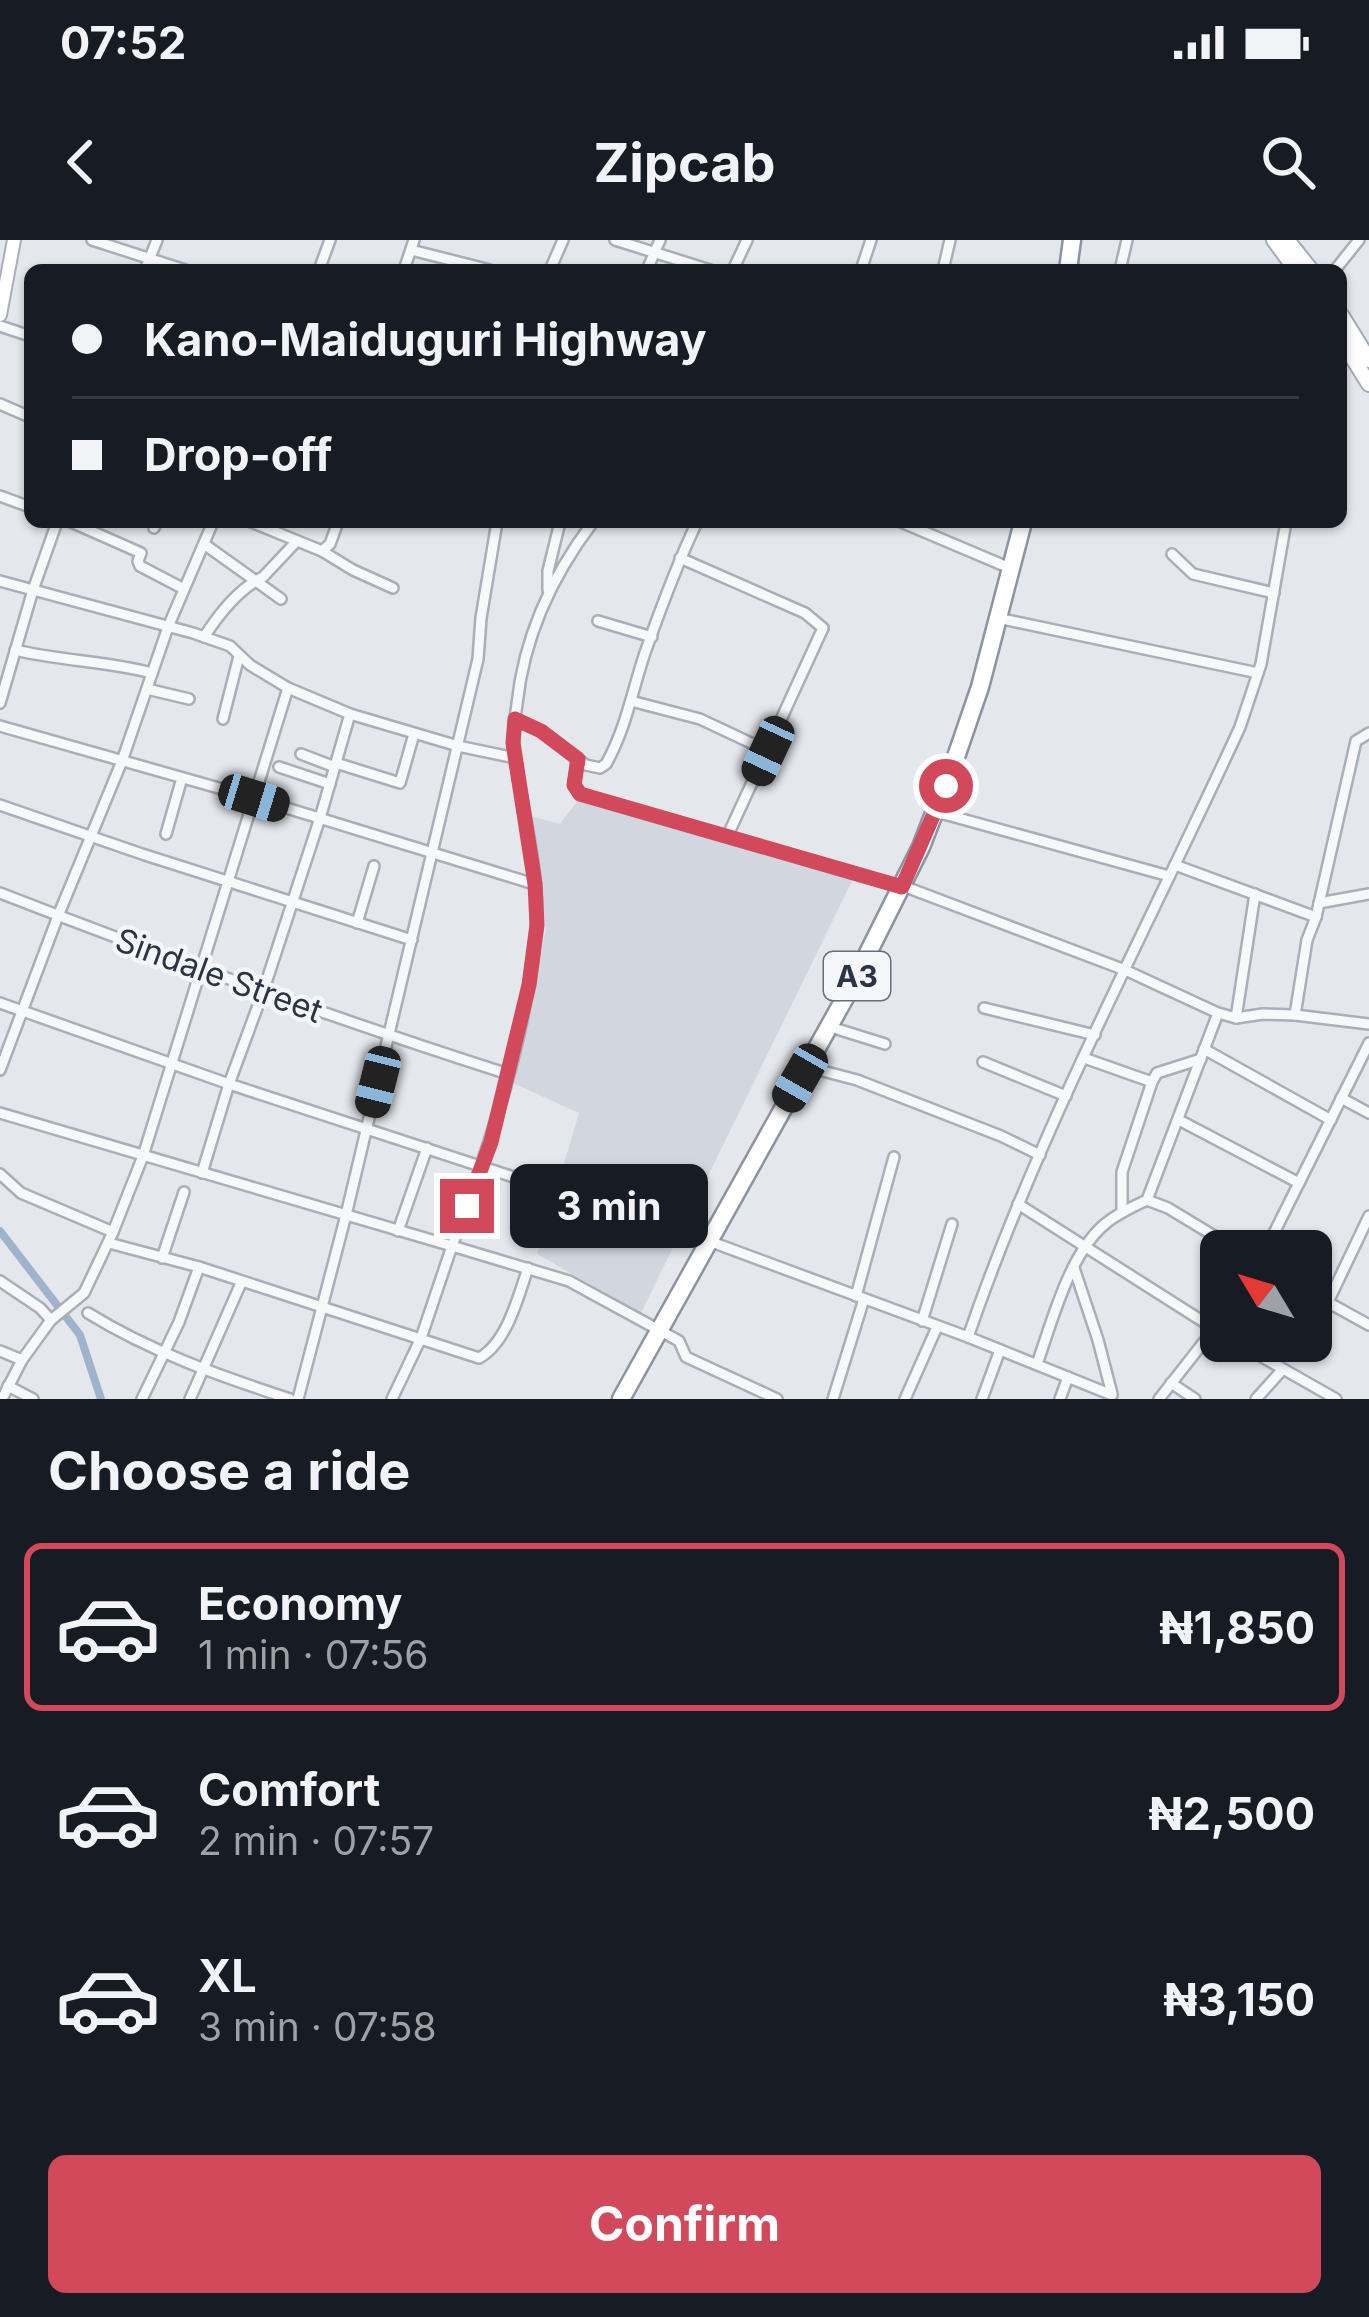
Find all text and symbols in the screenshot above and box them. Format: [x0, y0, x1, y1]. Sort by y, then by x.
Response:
text: 07:52 [60, 15, 186, 70]
icon: back [48, 129, 114, 195]
icon: search [1255, 129, 1321, 195]
text: Zipcab [593, 130, 776, 195]
text: Kano-Maiduguri Highway [144, 312, 707, 367]
text: Drop-off [144, 427, 332, 482]
car [736, 711, 800, 791]
route start [919, 759, 973, 813]
car [214, 770, 294, 826]
street label: Sindale Street [110, 919, 328, 1031]
road number: A3 [824, 952, 890, 1000]
car [766, 1038, 834, 1118]
car [352, 1043, 404, 1121]
callout: 3 min [509, 1164, 707, 1248]
route end [440, 1179, 494, 1233]
text: 3 min [557, 1182, 661, 1229]
north arrow [1200, 1230, 1332, 1362]
map controls [1200, 1230, 1332, 1362]
text: Choose a ride [48, 1438, 410, 1503]
icon: car [54, 1573, 162, 1681]
text: Economy [198, 1576, 402, 1631]
text: ₦1,850 [1159, 1600, 1315, 1655]
text: 1 min · 07:56 [198, 1631, 428, 1678]
icon: car [54, 1759, 162, 1867]
text: Comfort [198, 1762, 380, 1817]
text: ₦2,500 [1148, 1786, 1315, 1841]
text: 2 min · 07:57 [198, 1817, 434, 1864]
icon: car [54, 1945, 162, 2053]
text: XL [198, 1948, 257, 2003]
text: ₦3,150 [1163, 1972, 1315, 2027]
text: 3 min · 07:58 [198, 2003, 437, 2050]
button: Confirm [48, 2155, 1321, 2293]

